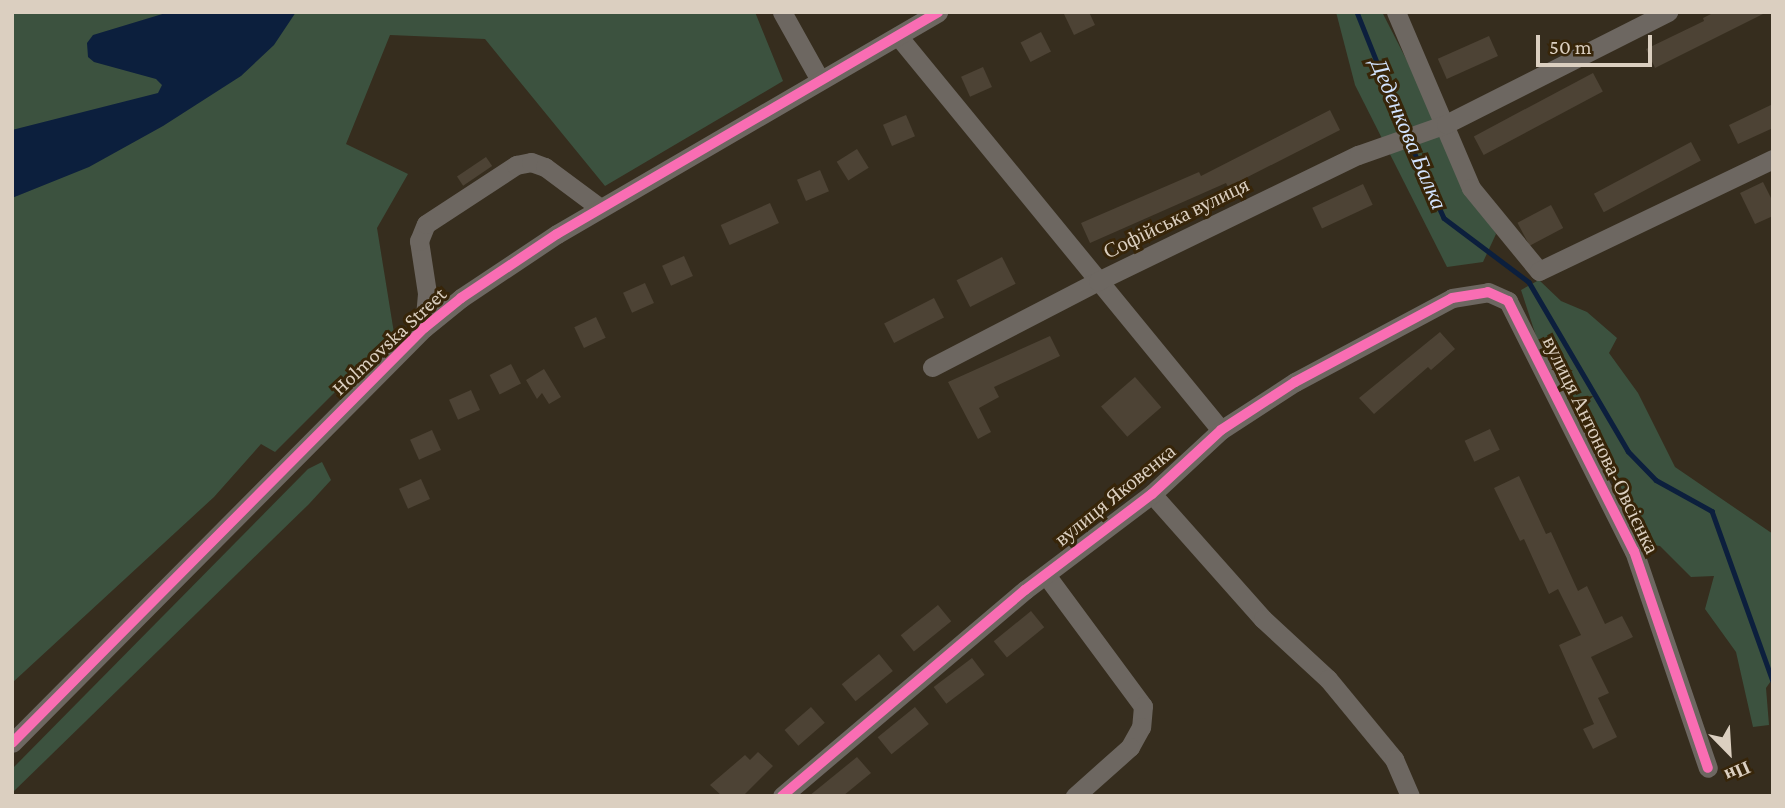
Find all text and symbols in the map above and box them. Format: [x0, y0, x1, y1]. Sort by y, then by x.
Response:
scale bar [1540, 21, 1656, 65]
text: 50 m [1549, 35, 1592, 59]
water label: Деденкова Балка [1365, 54, 1453, 214]
street label: Софійська вулиця [1099, 172, 1253, 264]
street label: Holmovska Street [326, 281, 452, 401]
street label: вулиця Антонова-Овсієнка [1537, 332, 1665, 558]
street label: вулиця Яковенка [1049, 438, 1181, 552]
north arrow [1694, 717, 1764, 787]
text: Пн [1722, 757, 1754, 786]

